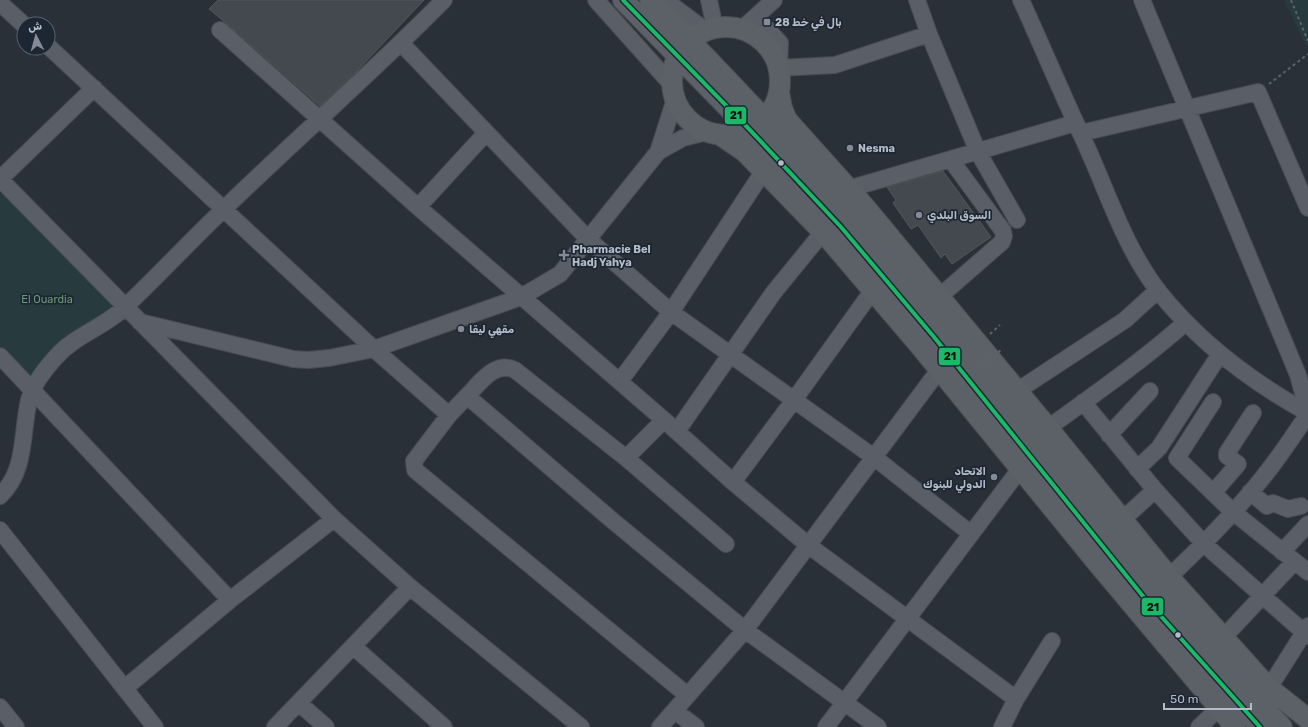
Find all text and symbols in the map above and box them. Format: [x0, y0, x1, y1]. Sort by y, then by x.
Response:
north arrow [16, 16, 56, 56]
place label: بال في خط 28 [775, 16, 842, 31]
marker: بال في خط 28 [762, 17, 772, 27]
text: ش [27, 19, 43, 34]
line badge: 21 [724, 106, 747, 125]
text: 21 [730, 109, 742, 122]
place label: Nesma [858, 142, 895, 155]
marker: Nesma [845, 143, 855, 153]
unlabelled marker [776, 158, 786, 168]
place label: السوق البلدي [927, 209, 991, 223]
marker: السوق البلدي [914, 210, 924, 220]
place label: Pharmacie Bel Hadj Yahya [572, 243, 651, 269]
marker: Pharmacie Bel Hadj Yahya [559, 250, 569, 260]
park label: El Ouardia [21, 293, 73, 306]
place label: مقهي ليقا [469, 323, 514, 338]
marker: مقهي ليقا [456, 324, 466, 334]
line badge: 21 [938, 347, 961, 366]
text: 21 [944, 350, 956, 363]
place label: الاتحاد الدولي للبنوك [923, 465, 986, 493]
marker: الاتحاد الدولي للبنوك [989, 472, 999, 482]
line badge: 21 [1141, 597, 1164, 616]
text: 21 [1147, 601, 1159, 614]
unlabelled marker [1173, 630, 1183, 640]
scale bar [1164, 685, 1251, 711]
text: 50 m [1170, 692, 1198, 706]

